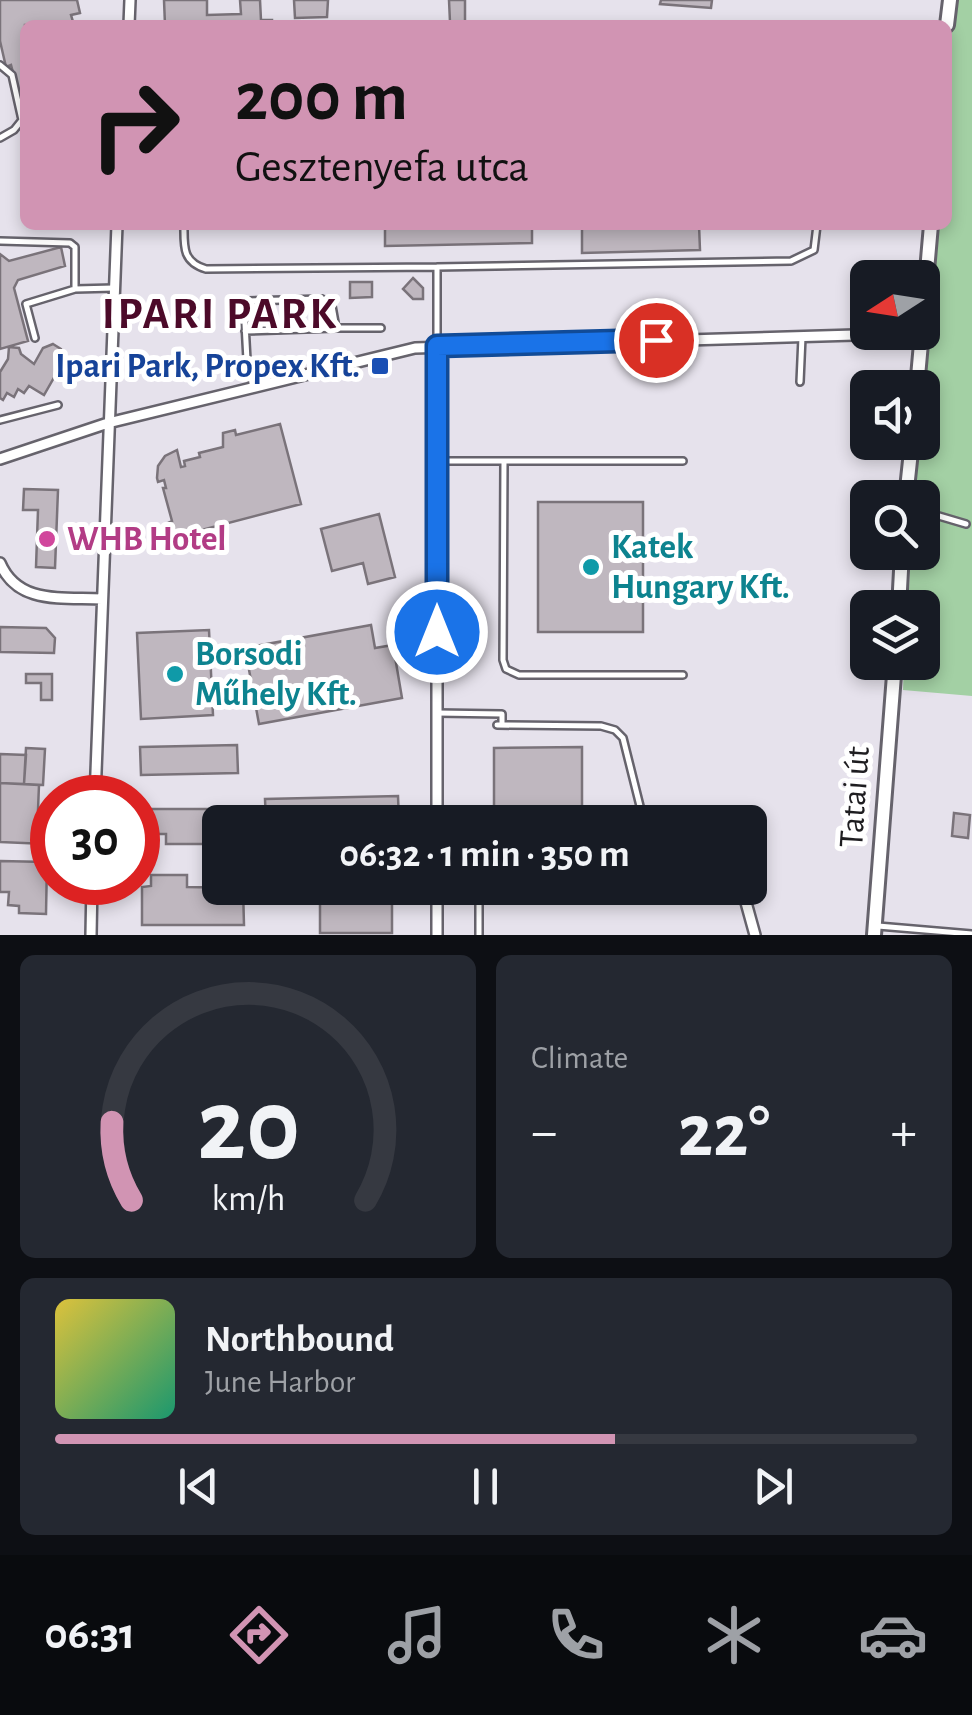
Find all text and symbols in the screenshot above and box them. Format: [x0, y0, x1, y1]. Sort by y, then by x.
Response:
icon: right [70, 60, 200, 190]
text: 200 m [235, 63, 408, 133]
text: Gesztenyefa utca [235, 145, 529, 190]
north arrow [850, 260, 940, 350]
map controls [850, 260, 940, 680]
district label: IPARI PARK [102, 292, 338, 337]
pin [614, 298, 699, 383]
icon: arrive [629, 313, 684, 368]
place label: Ipari Park, Propex Kft. [55, 349, 360, 384]
marker: Ipari Park, Propex Kft. [369, 355, 391, 377]
button: sound [850, 370, 940, 460]
button: search [850, 480, 940, 570]
place label: WHB Hotel [67, 522, 227, 557]
marker: WHB Hotel [36, 528, 58, 550]
place label: Katek Hungary Kft. [611, 530, 790, 605]
marker: Katek Hungary Kft. [580, 556, 602, 578]
position arrow [385, 580, 489, 684]
button: layers [850, 590, 940, 680]
place label: Borsodi Műhely Kft. [195, 637, 357, 712]
marker: Borsodi Műhely Kft. [164, 663, 186, 685]
street label: Tatai út [834, 745, 876, 849]
speed limit sign: 30 [30, 775, 160, 905]
text: 06:32 · 1 min · 350 m [339, 836, 630, 874]
text: Climate [531, 1042, 628, 1074]
text: 20 [196, 1075, 300, 1179]
text: 22° [678, 1095, 770, 1170]
text: − [531, 1105, 557, 1160]
text: + [891, 1105, 917, 1160]
text: km/h [211, 1181, 285, 1217]
text: Northbound [205, 1321, 394, 1359]
text: June Harbor [205, 1366, 355, 1398]
icon: previous [171, 1459, 226, 1514]
icon: pause [458, 1459, 513, 1514]
icon: next [746, 1459, 801, 1514]
icon: directions [224, 1600, 294, 1670]
icon: music [382, 1600, 452, 1670]
icon: phone [541, 1600, 611, 1670]
icon: climate [699, 1600, 769, 1670]
icon: car [858, 1600, 928, 1670]
text: 06:31 [44, 1612, 135, 1657]

